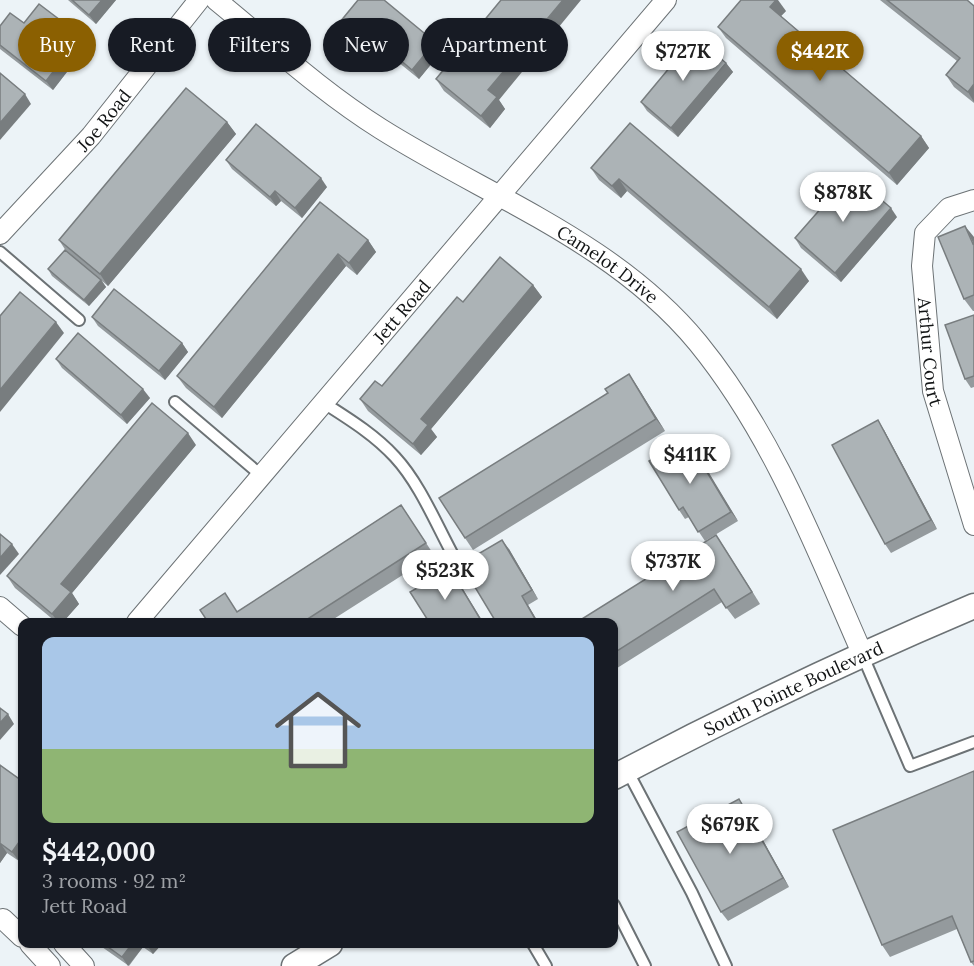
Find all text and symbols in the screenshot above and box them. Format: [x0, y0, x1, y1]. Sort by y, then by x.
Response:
chip: Buy [18, 18, 96, 72]
chip: Rent [108, 18, 196, 72]
chip: Filters [208, 18, 311, 72]
chip: New [323, 18, 409, 72]
chip: Apartment [421, 18, 568, 72]
pin: $727K [641, 31, 725, 82]
pin: $442K [778, 31, 862, 82]
text: $727K [655, 38, 711, 63]
text: $442K [791, 38, 849, 63]
street label: Joe Road [71, 84, 136, 157]
pin: $878K [801, 172, 885, 223]
text: $878K [814, 179, 872, 204]
street label: Camelot Drive [553, 220, 664, 308]
street label: Jett Road [367, 274, 435, 349]
street label: Arthur Court [913, 295, 948, 409]
pin: $411K [648, 434, 732, 485]
text: $411K [663, 441, 717, 466]
pin: $737K [631, 541, 715, 592]
text: $737K [645, 548, 701, 573]
pin: $523K [403, 550, 487, 601]
text: $523K [416, 557, 474, 582]
street label: South Pointe Boulevard [699, 636, 887, 741]
icon: home [264, 676, 372, 784]
pin: $679K [688, 804, 772, 855]
text: $679K [701, 811, 759, 836]
text: $442,000 [42, 835, 156, 868]
text: 3 rooms · 92 m² [42, 868, 186, 893]
text: Jett Road [42, 893, 127, 918]

